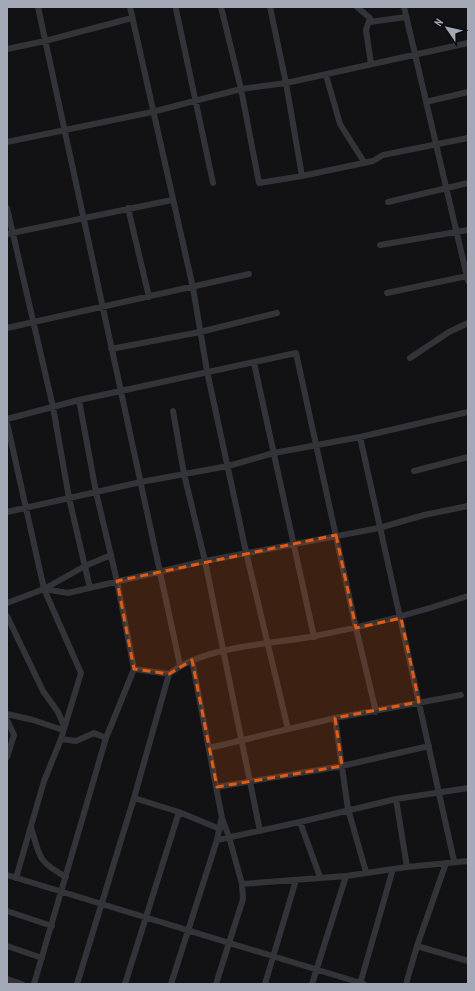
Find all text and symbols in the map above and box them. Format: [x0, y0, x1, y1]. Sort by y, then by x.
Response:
north arrow [427, 8, 467, 48]
text: N [431, 16, 446, 29]

